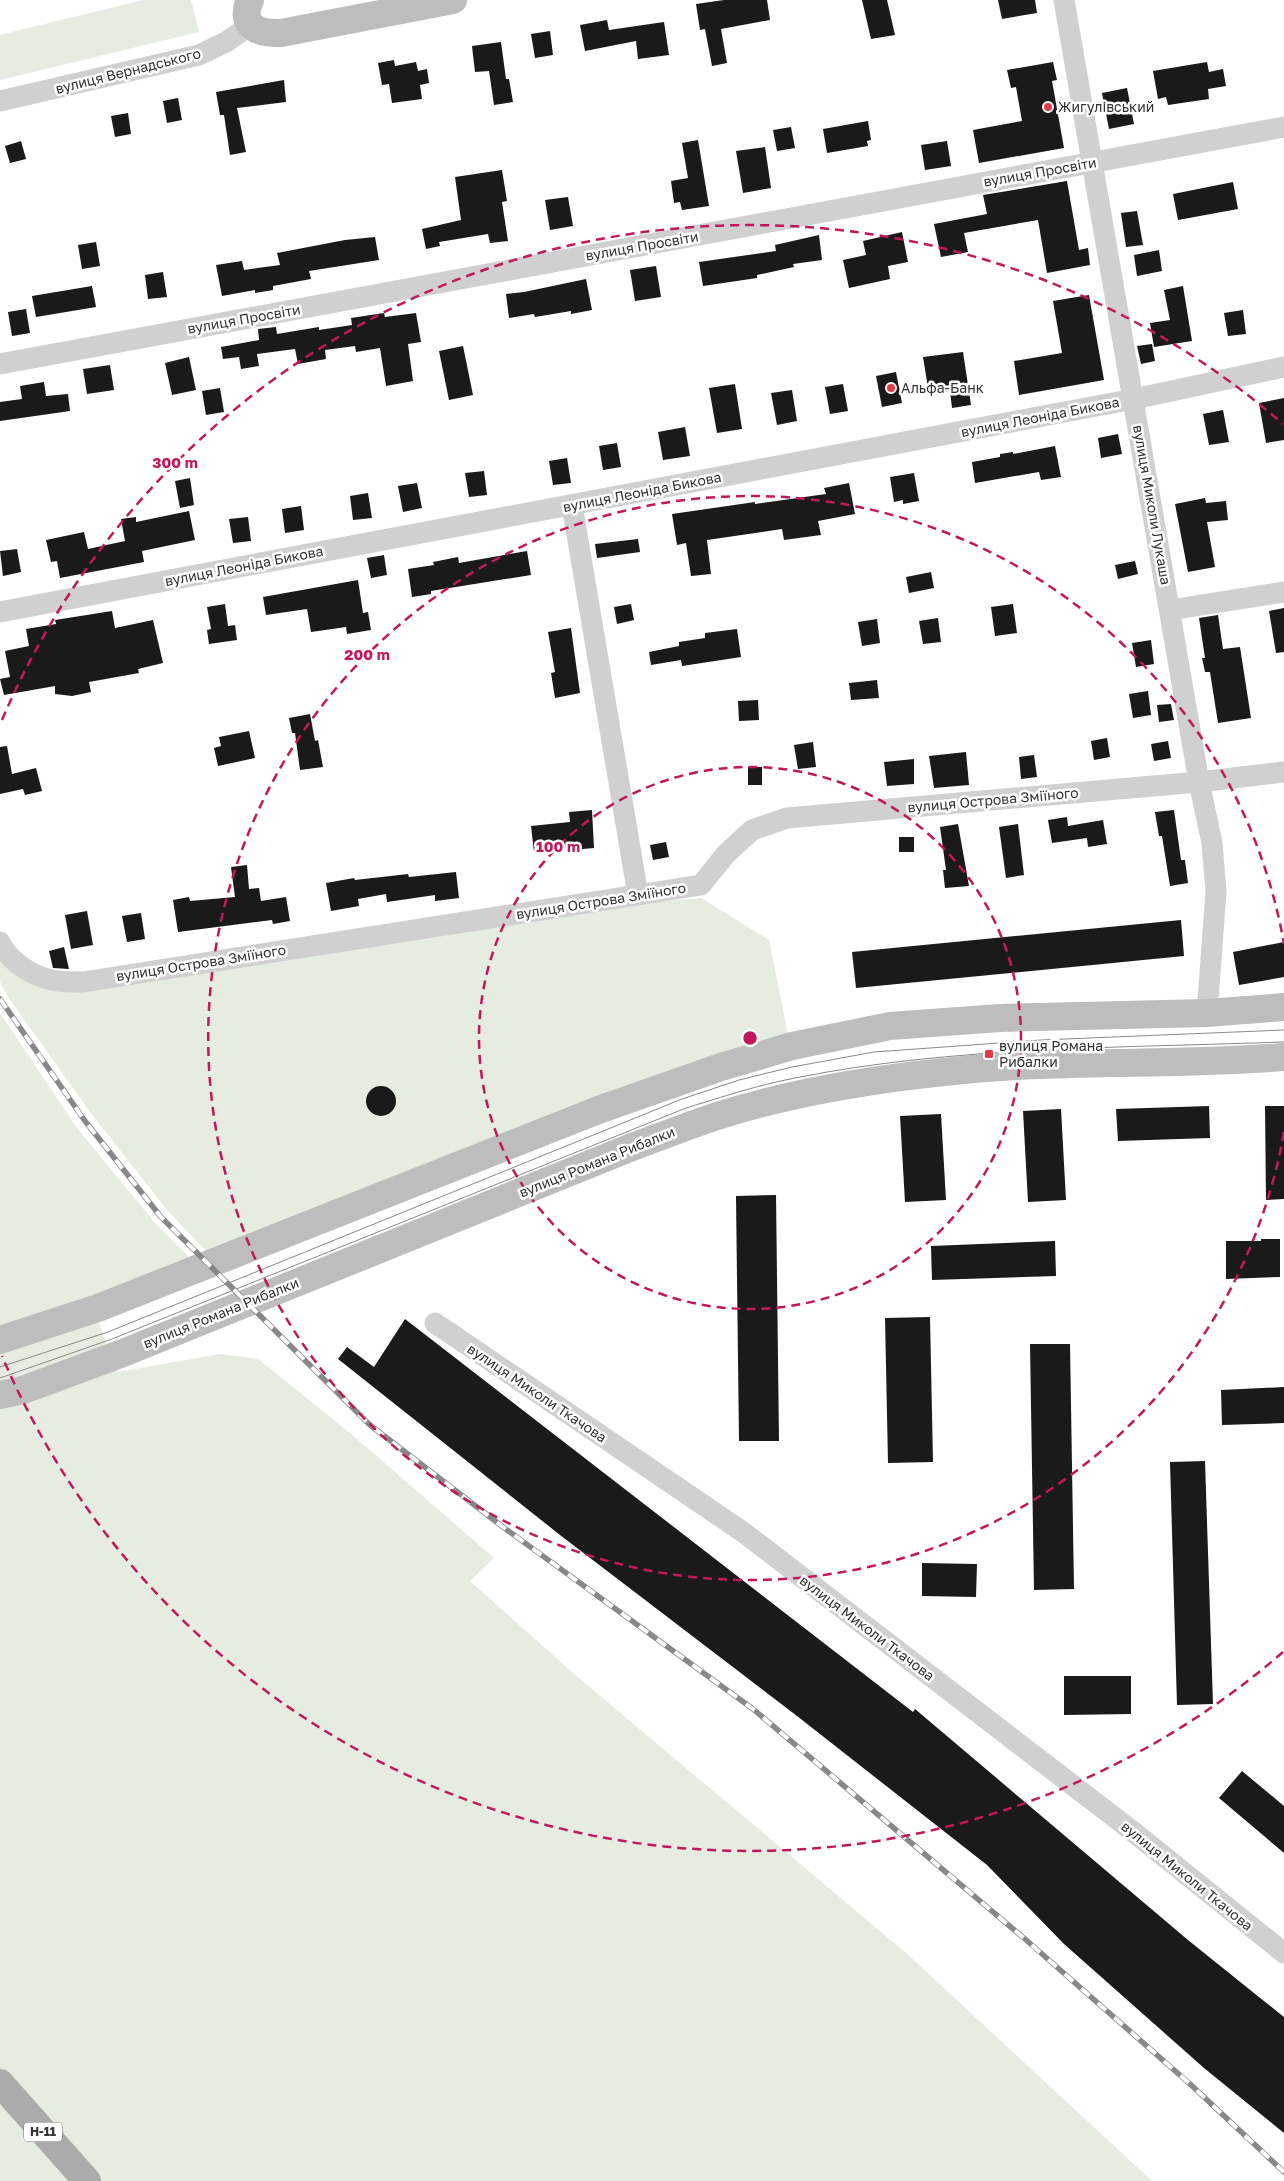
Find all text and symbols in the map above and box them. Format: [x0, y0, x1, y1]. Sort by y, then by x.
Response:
street label: вулиця Вернадського [53, 44, 202, 97]
place label: Жигулівський [1058, 98, 1154, 115]
marker: Жигулівський [1042, 101, 1054, 113]
street label: вулиця Просвіти [982, 153, 1098, 190]
street label: вулиця Просвіти [584, 227, 700, 264]
street label: вулиця Просвіти [186, 300, 302, 337]
place label: Альфа-Банк [901, 379, 984, 396]
marker: Альфа-Банк [885, 382, 897, 394]
street label: вулиця Леоніда Бикова [959, 393, 1121, 440]
street label: вулиця Миколи Лукаша [1130, 424, 1175, 586]
text: 300 m [152, 453, 198, 471]
street label: вулиця Леоніда Бикова [561, 468, 723, 515]
street label: вулиця Леоніда Бикова [163, 542, 325, 589]
text: 200 m [344, 645, 390, 663]
street label: вулиця Острова Зміїного [907, 784, 1079, 815]
text: 100 m [536, 837, 580, 855]
street label: вулиця Острова Зміїного [515, 879, 687, 922]
street label: вулиця Острова Зміїного [115, 941, 287, 984]
centre of rings [741, 1029, 759, 1047]
place label: вулиця Романа Рибалки [999, 1037, 1103, 1070]
marker: вулиця Романа Рибалки [983, 1048, 995, 1060]
street label: вулиця Романа Рибалки [517, 1123, 677, 1201]
street label: вулиця Романа Рибалки [141, 1274, 301, 1352]
street label: вулиця Миколи Ткачова [464, 1340, 610, 1446]
street label: вулиця Миколи Ткачова [797, 1571, 938, 1684]
street label: вулиця Миколи Ткачова [1118, 1817, 1257, 1934]
road number: Н-11 [24, 2122, 62, 2142]

